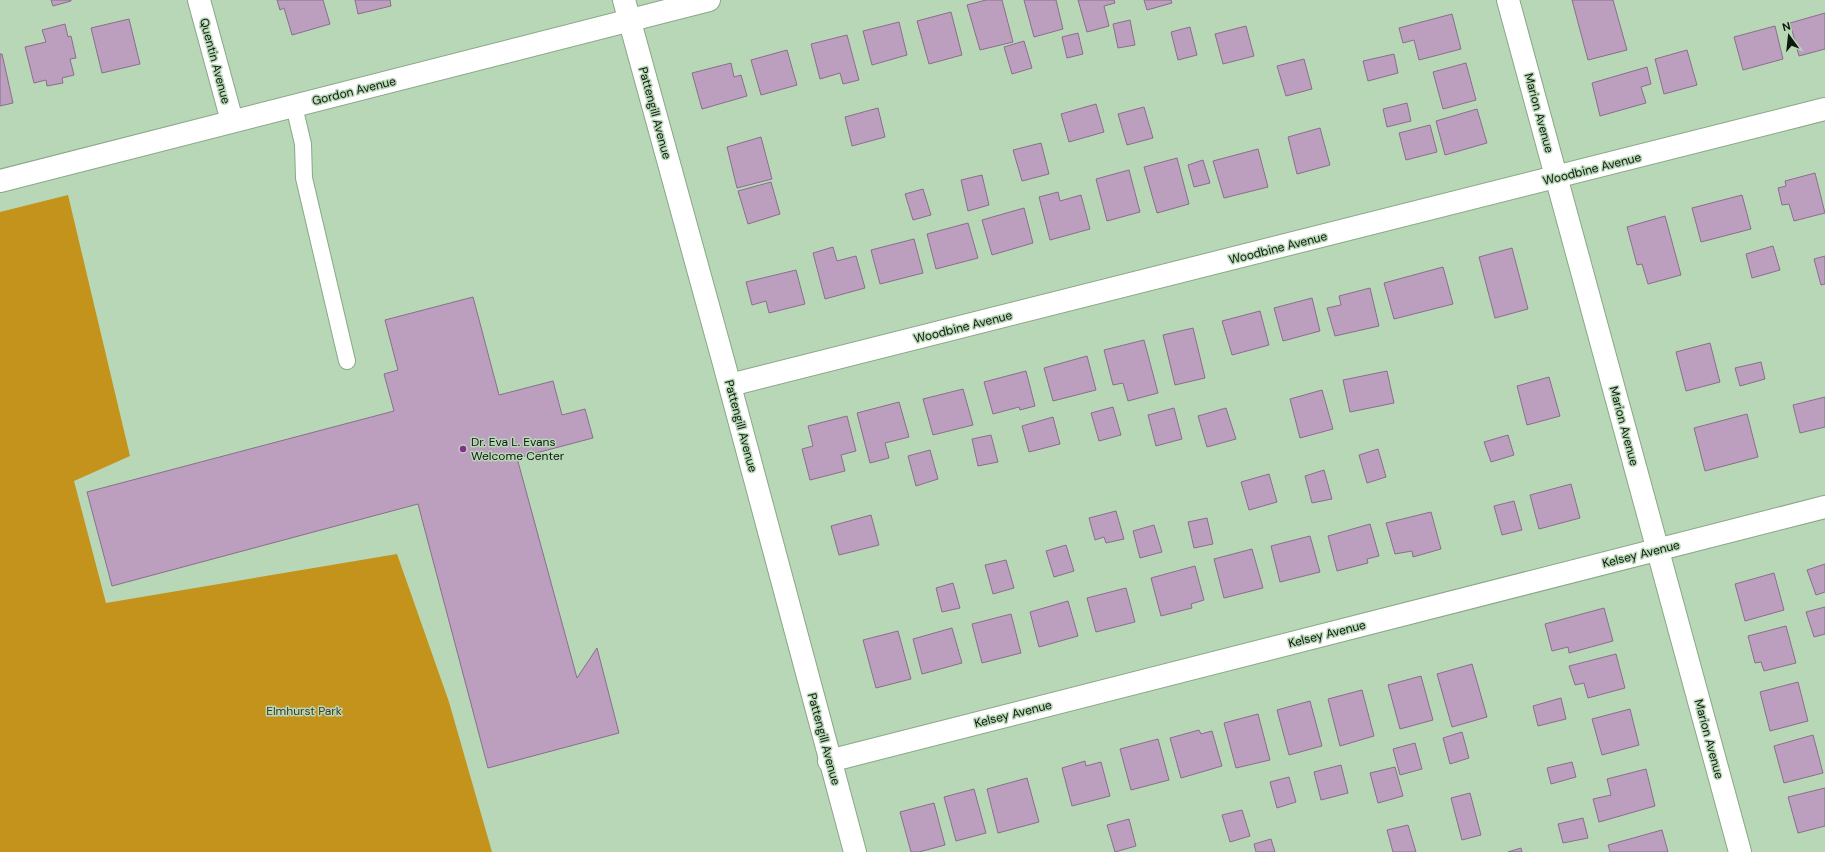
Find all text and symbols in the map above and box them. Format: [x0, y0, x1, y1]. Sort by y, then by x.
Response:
street label: Quentin Avenue [196, 16, 234, 106]
north arrow [1769, 16, 1809, 56]
text: N [1781, 19, 1792, 34]
street label: Pattengill Avenue [635, 65, 675, 161]
street label: Marion Avenue [1521, 71, 1557, 155]
street label: Gordon Avenue [310, 73, 398, 109]
street label: Woodbine Avenue [1541, 149, 1643, 189]
street label: Woodbine Avenue [1227, 228, 1329, 268]
street label: Woodbine Avenue [912, 307, 1014, 347]
street label: Pattengill Avenue [721, 378, 761, 474]
street label: Marion Avenue [1606, 384, 1642, 468]
place label: Dr. Eva L. Evans Welcome Center [471, 434, 565, 464]
marker: Dr. Eva L. Evans Welcome Center [458, 444, 468, 454]
street label: Kelsey Avenue [1601, 537, 1682, 571]
street label: Kelsey Avenue [1287, 617, 1368, 651]
street label: Pattengill Avenue [804, 691, 844, 787]
street label: Kelsey Avenue [973, 697, 1054, 731]
street label: Marion Avenue [1691, 697, 1727, 781]
park label: Elmhurst Park [266, 703, 342, 719]

